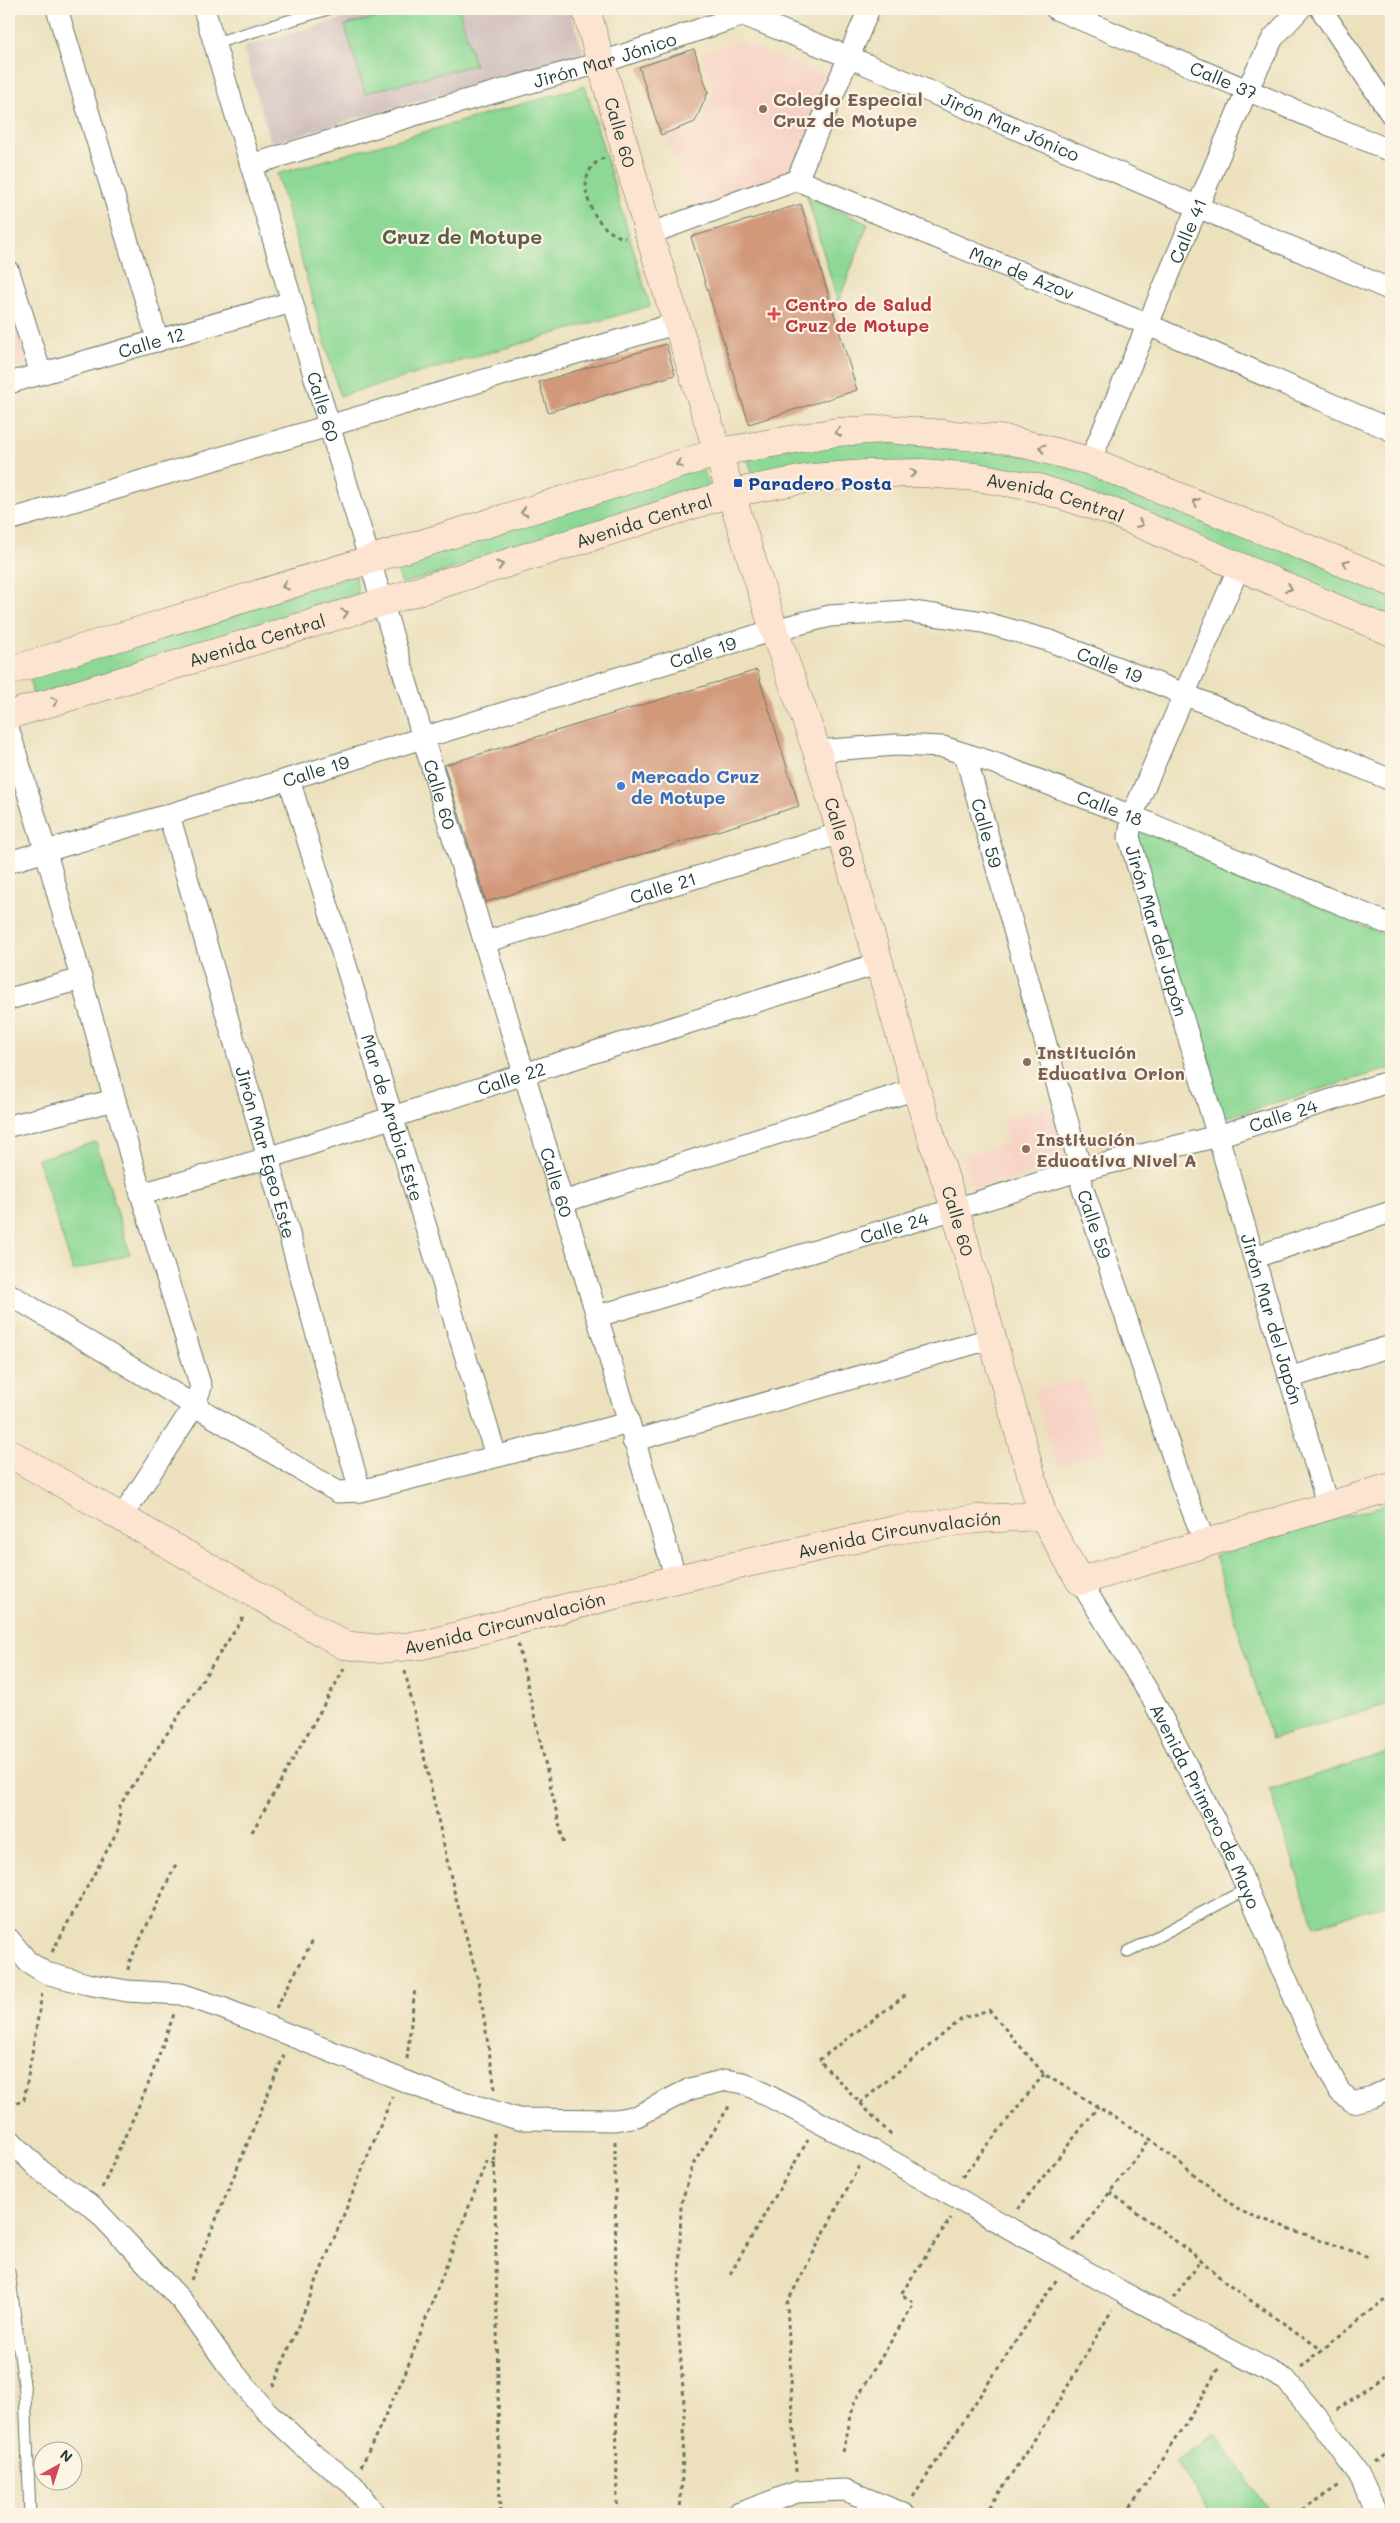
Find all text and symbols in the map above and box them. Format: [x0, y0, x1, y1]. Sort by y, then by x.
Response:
street label: Jirón Mar Jónico [530, 26, 680, 93]
street label: Calle 37 [1186, 55, 1261, 105]
street label: Jirón Mar Jónico [937, 86, 1084, 167]
place label: Colegio Especial Cruz de Motupe [773, 87, 923, 132]
street label: Calle 60 [599, 94, 642, 170]
marker: Colegio Especial Cruz de Motupe [757, 103, 769, 115]
street label: Calle 41 [1163, 194, 1212, 267]
district label: Cruz de Motupe [382, 223, 542, 249]
street label: Mar de Azov [966, 241, 1078, 305]
place label: Centro de Salud Cruz de Motupe [785, 292, 932, 337]
marker: Centro de Salud Cruz de Motupe [767, 307, 781, 321]
street label: Calle 12 [115, 321, 187, 363]
street label: Calle 60 [302, 368, 345, 444]
one-way arrow [834, 426, 842, 437]
one-way arrow [1039, 444, 1047, 454]
one-way arrow [675, 458, 684, 468]
street label: Avenida Central [985, 467, 1128, 528]
one-way arrow [909, 468, 917, 478]
place label: Paradero Posta [748, 471, 892, 495]
marker: Paradero Posta [732, 477, 744, 489]
street label: Avenida Central [572, 488, 715, 553]
one-way arrow [1192, 498, 1200, 508]
one-way arrow [520, 506, 528, 516]
one-way arrow [1135, 517, 1144, 528]
one-way arrow [1342, 559, 1351, 570]
one-way arrow [496, 561, 504, 571]
one-way arrow [281, 580, 290, 590]
one-way arrow [1284, 582, 1293, 593]
street label: Avenida Central [186, 608, 328, 672]
one-way arrow [340, 609, 349, 619]
street label: Calle 19 [666, 630, 740, 673]
street label: Calle 19 [1073, 641, 1146, 689]
one-way arrow [51, 696, 59, 706]
street label: Calle 19 [279, 749, 352, 792]
street label: Calle 60 [418, 756, 462, 832]
place label: Mercado Cruz de Motupe [631, 764, 760, 809]
marker: Mercado Cruz de Motupe [615, 780, 627, 792]
street label: Calle 18 [1074, 784, 1147, 831]
street label: Calle 60 [819, 794, 862, 870]
street label: Calle 59 [966, 795, 1008, 871]
street label: Jirón Mar del Japón [1120, 842, 1194, 1019]
street label: Calle 21 [627, 866, 699, 909]
street label: Mar de Arabia Este [356, 1031, 429, 1204]
place label: Institución Educativa Orion [1037, 1040, 1185, 1085]
street label: Calle 22 [474, 1056, 548, 1101]
marker: Institución Educativa Orion [1021, 1056, 1033, 1068]
street label: Jirón Mar Egeo Este [230, 1063, 302, 1241]
street label: Calle 24 [1246, 1093, 1321, 1137]
place label: Institución Educativa Nivel A [1036, 1127, 1197, 1172]
marker: Institución Educativa Nivel A [1020, 1143, 1032, 1155]
street label: Calle 60 [535, 1144, 579, 1220]
street label: Calle 60 [936, 1183, 980, 1259]
street label: Calle 59 [1072, 1186, 1118, 1262]
street label: Calle 24 [857, 1206, 932, 1249]
street label: Jirón Mar del Japón [1235, 1231, 1309, 1407]
street label: Avenida Circunvalación [795, 1506, 1002, 1563]
street label: Avenida Circunvalación [403, 1586, 608, 1659]
street label: Avenida Primero de Mayo [1145, 1699, 1266, 1912]
north arrow [32, 2440, 82, 2490]
text: N [56, 2445, 77, 2466]

